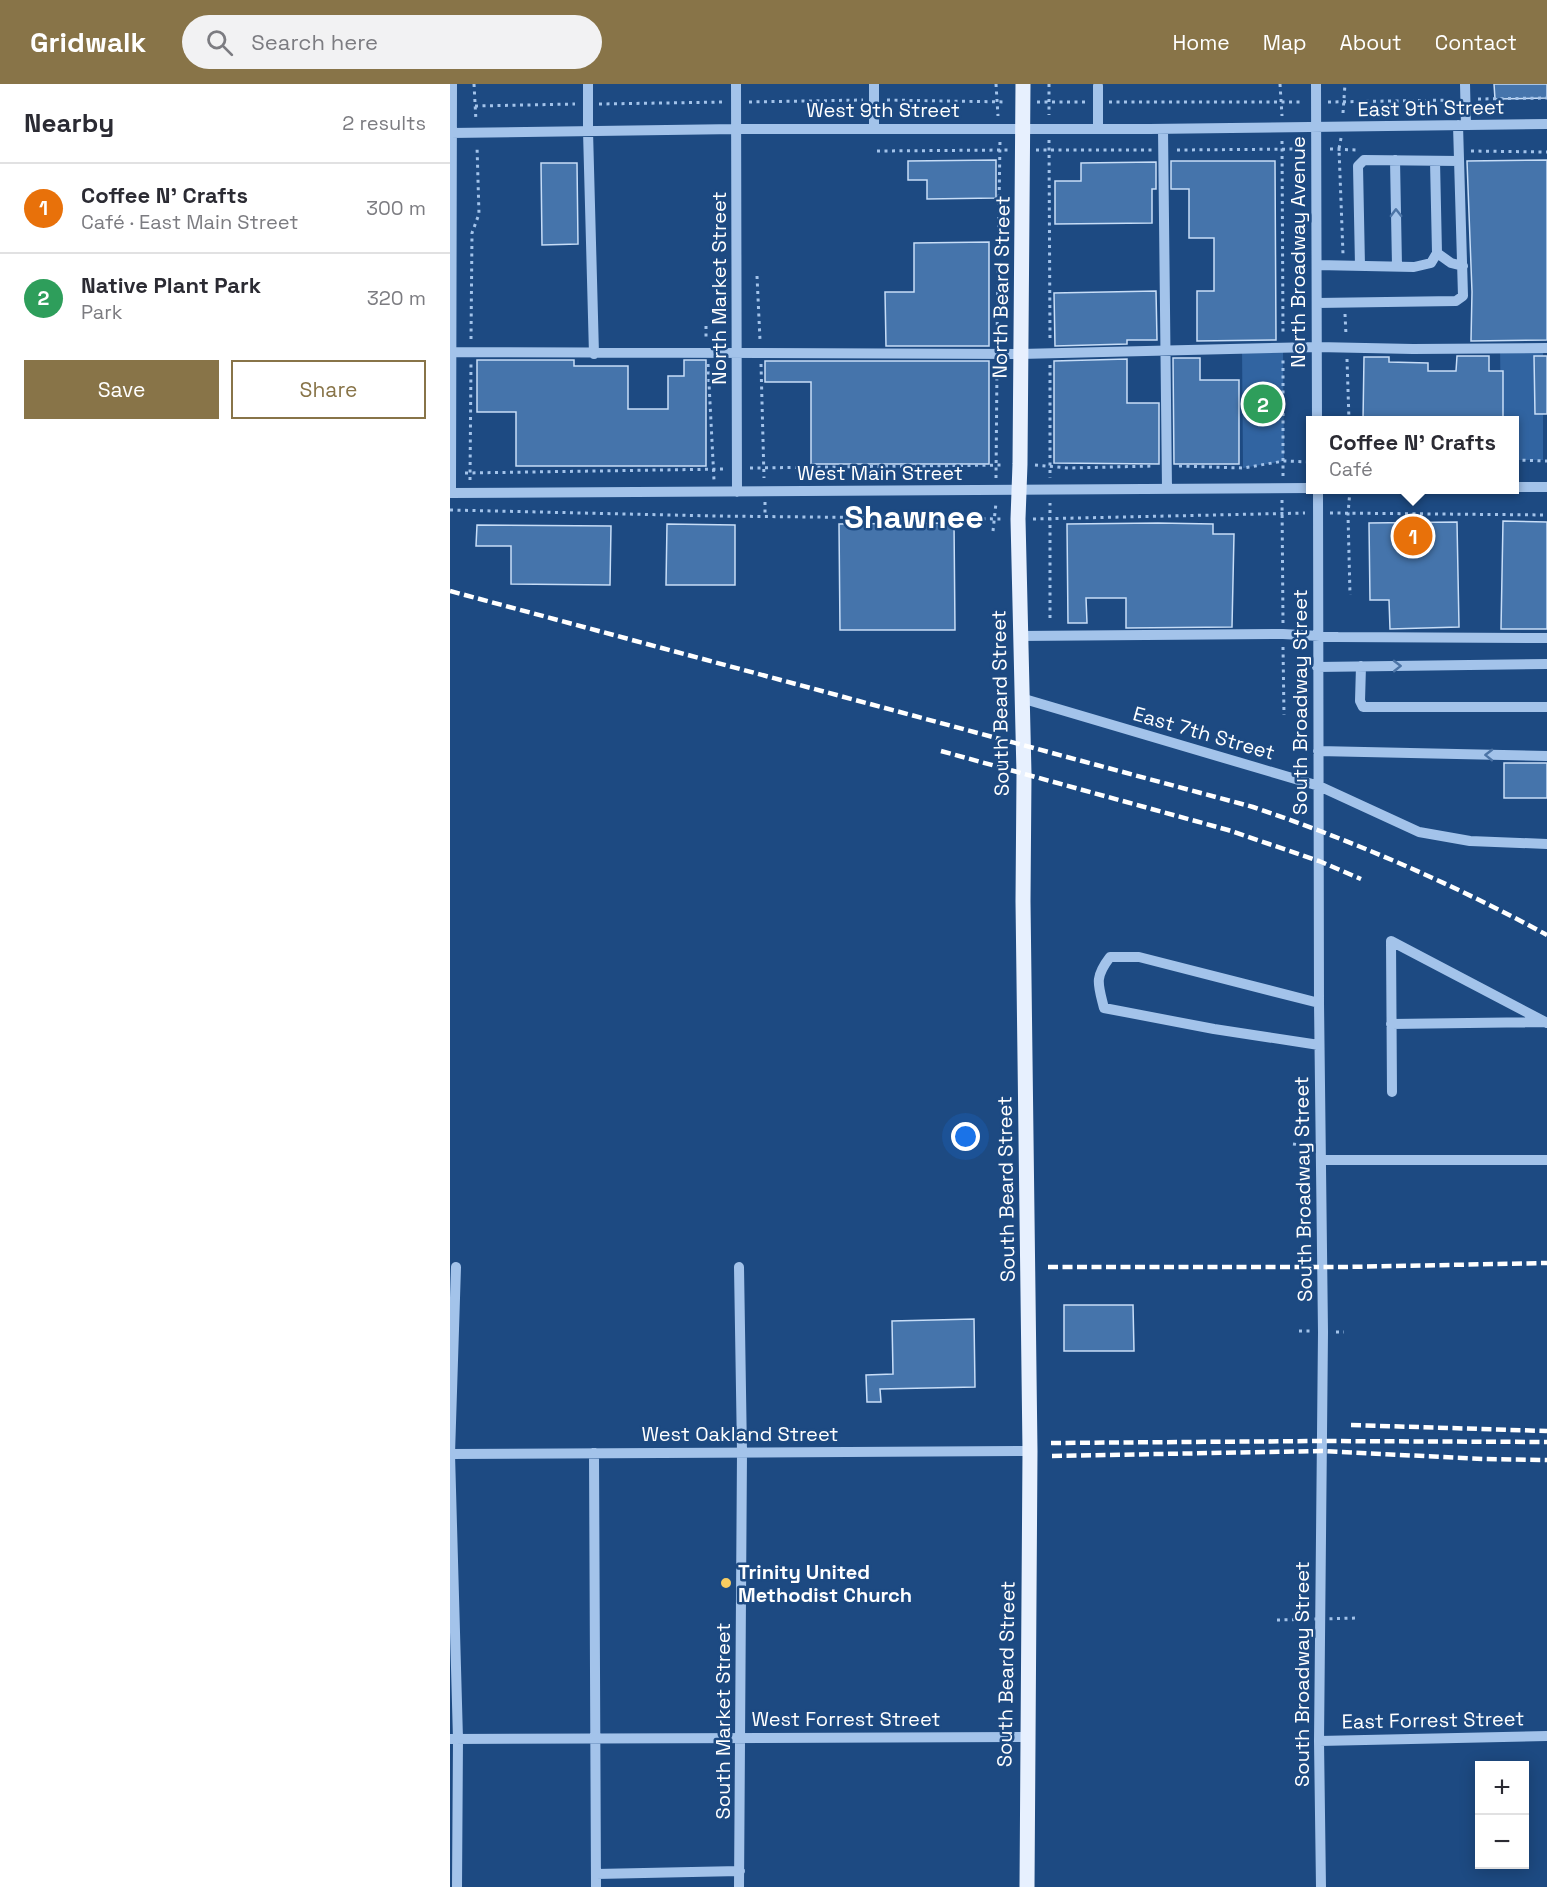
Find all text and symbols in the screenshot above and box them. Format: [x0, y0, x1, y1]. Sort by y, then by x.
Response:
search box [182, 15, 602, 69]
text: Gridwalk [30, 24, 146, 60]
icon: search [203, 26, 236, 59]
text: Search here [251, 28, 378, 56]
text: Home [1172, 29, 1230, 56]
text: Map [1263, 29, 1307, 56]
text: About [1340, 29, 1402, 56]
text: Contact [1435, 29, 1517, 56]
street label: East 9th Street [1357, 94, 1505, 122]
street label: West 9th Street [806, 97, 960, 123]
text: Nearby [24, 106, 114, 140]
text: 2 results [342, 110, 426, 136]
street label: North Broadway Avenue [1285, 136, 1311, 368]
text: Coffee N' Crafts [81, 181, 248, 209]
street label: North Market Street [706, 191, 732, 385]
text: 1 [39, 195, 48, 221]
text: 300 m [366, 195, 426, 221]
street label: North Beard Street [986, 195, 1016, 379]
text: Café · East Main Street [81, 209, 298, 235]
one-way arrow [1390, 209, 1402, 218]
text: Native Plant Park [81, 271, 261, 299]
text: 2 [38, 285, 49, 311]
text: 320 m [367, 285, 426, 311]
text: Park [81, 299, 123, 325]
button: Save [24, 360, 219, 419]
button: Share [231, 360, 426, 419]
pin: 2 [1244, 382, 1282, 426]
popup [1306, 416, 1519, 494]
text: Coffee N' Crafts [1329, 428, 1496, 456]
text: Café [1329, 456, 1373, 482]
street label: West Main Street [797, 460, 963, 486]
district label: Shawnee [844, 497, 984, 537]
pin: 1 [1394, 514, 1432, 558]
street label: South Broadway Street [1287, 589, 1313, 815]
street label: South Beard Street [985, 610, 1015, 796]
one-way arrow [1392, 659, 1401, 672]
street label: East 7th Street [1130, 700, 1278, 766]
one-way arrow [1484, 749, 1493, 761]
street label: South Broadway Street [1288, 1076, 1318, 1302]
street label: South Beard Street [991, 1096, 1021, 1282]
your location [951, 1122, 980, 1151]
street label: West Oakland Street [641, 1421, 839, 1447]
place label: Trinity United Methodist Church [738, 1559, 912, 1608]
street label: South Broadway Street [1289, 1561, 1315, 1787]
marker: Trinity United Methodist Church [719, 1576, 733, 1590]
street label: South Beard Street [991, 1581, 1021, 1767]
street label: South Market Street [710, 1623, 736, 1819]
street label: East Forrest Street [1341, 1705, 1525, 1735]
street label: West Forrest Street [751, 1706, 941, 1732]
map controls [1475, 1761, 1529, 1869]
button: + [1475, 1761, 1529, 1815]
button: − [1475, 1815, 1529, 1869]

